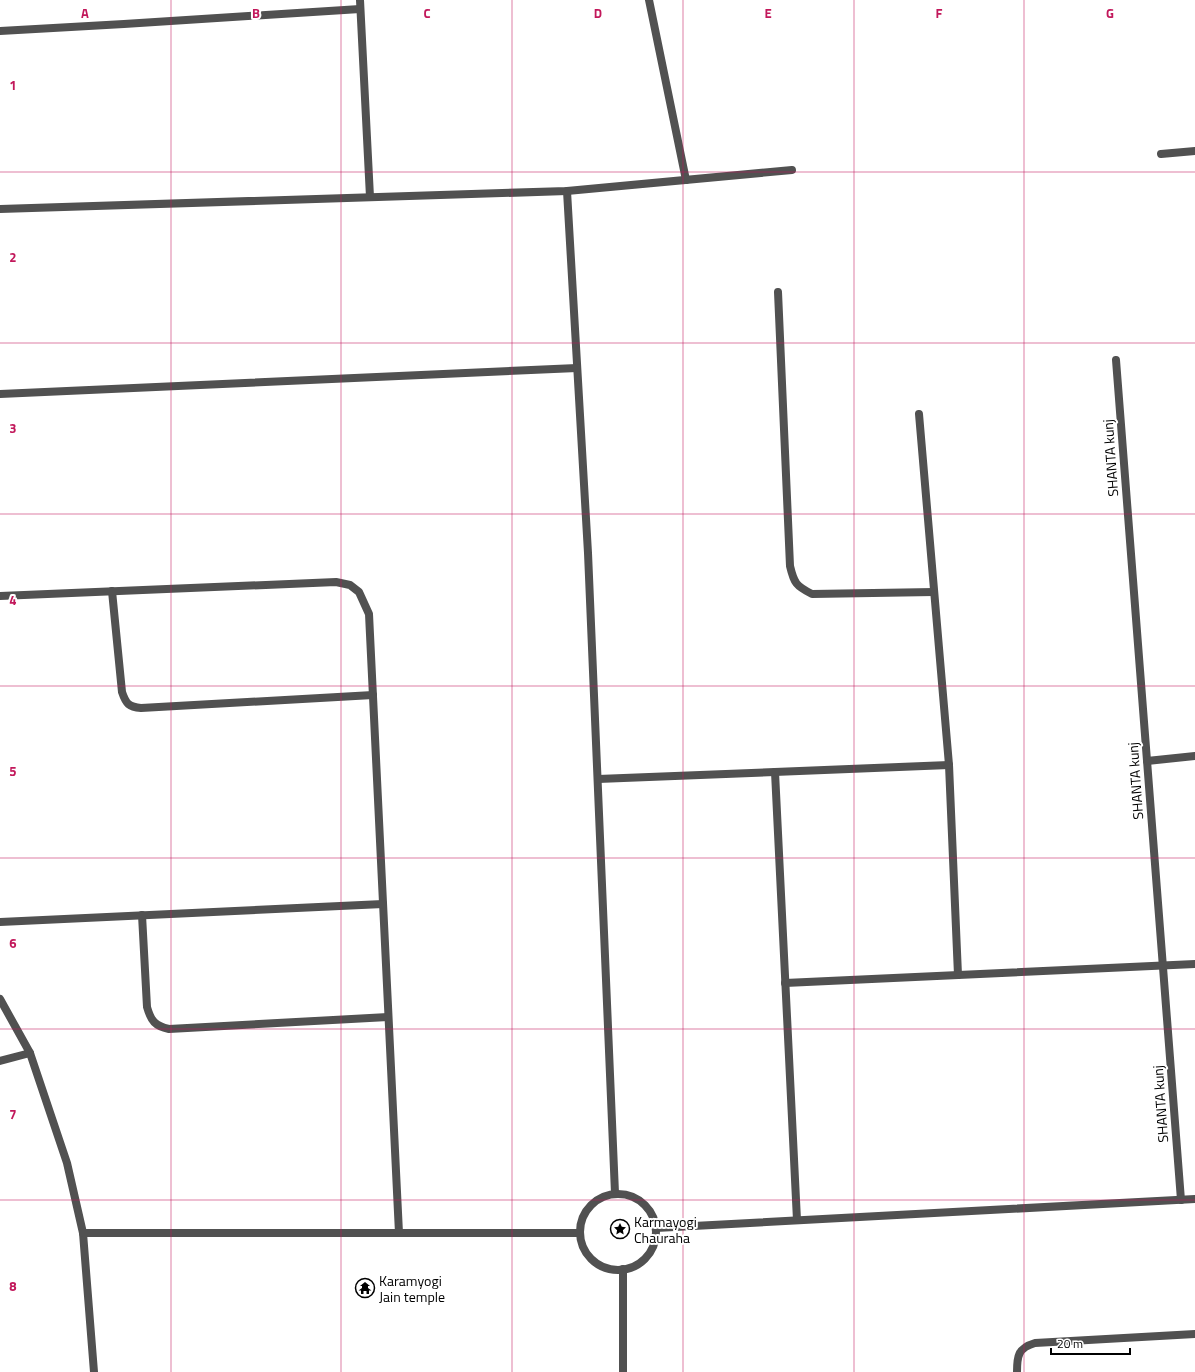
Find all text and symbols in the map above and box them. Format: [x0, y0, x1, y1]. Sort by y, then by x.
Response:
text: A [81, 3, 89, 23]
text: B [252, 3, 260, 23]
text: C [423, 3, 431, 23]
text: D [594, 3, 602, 23]
text: E [764, 3, 772, 23]
text: F [936, 3, 943, 23]
text: G [1106, 3, 1114, 23]
text: 1 [9, 75, 17, 95]
text: 2 [9, 247, 17, 267]
text: 3 [9, 418, 17, 438]
street label: SHANTA kunj [1097, 419, 1123, 497]
text: 4 [9, 590, 17, 610]
street label: SHANTA kunj [1122, 742, 1148, 820]
text: 5 [9, 761, 17, 781]
text: 6 [9, 933, 17, 953]
street label: SHANTA kunj [1147, 1065, 1173, 1143]
text: 7 [9, 1104, 17, 1124]
place label: Karmayogi Chauraha [634, 1211, 697, 1248]
place icon: Karmayogi Chauraha [609, 1218, 631, 1240]
place label: Karamyogi Jain temple [379, 1270, 445, 1307]
text: 8 [9, 1276, 17, 1296]
temple icon: Karamyogi Jain temple [354, 1277, 376, 1299]
scale bar [1051, 1330, 1130, 1356]
text: 20 m [1057, 1334, 1083, 1353]

